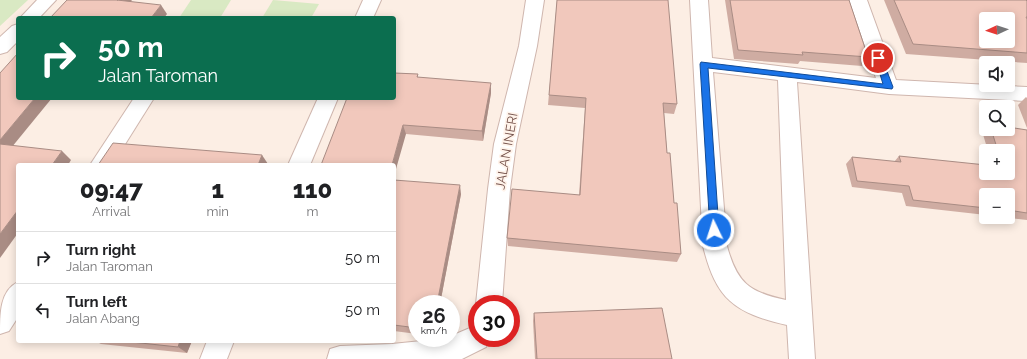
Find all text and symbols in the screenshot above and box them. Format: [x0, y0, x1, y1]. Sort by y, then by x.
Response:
north arrow [979, 12, 1015, 48]
map controls [979, 12, 1015, 224]
text: 50 m [98, 31, 164, 64]
icon: right [32, 32, 84, 84]
pin [861, 41, 895, 75]
icon: arrive [867, 47, 889, 69]
button: sound [979, 56, 1015, 92]
text: Jalan Taroman [98, 65, 218, 86]
button: search [979, 100, 1015, 136]
street label: JALAN INERI [492, 112, 521, 191]
button: + [979, 144, 1015, 180]
text: 09:47 [80, 175, 143, 204]
text: 1 [212, 175, 224, 204]
text: 110 [293, 175, 332, 204]
button: − [979, 188, 1015, 224]
text: Arrival [92, 204, 130, 219]
text: min [207, 204, 229, 219]
text: m [306, 204, 318, 219]
position arrow [693, 209, 735, 251]
text: Turn right [66, 241, 136, 259]
icon: right [32, 247, 54, 269]
text: 50 m [345, 249, 380, 267]
text: Jalan Taroman [66, 259, 153, 274]
text: Turn left [66, 293, 127, 311]
speed limit sign: 30 [468, 295, 520, 347]
icon: left [32, 299, 54, 321]
text: 50 m [345, 301, 380, 319]
text: 26 [422, 304, 446, 328]
text: Jalan Abang [66, 311, 140, 326]
text: km/h [421, 325, 447, 336]

